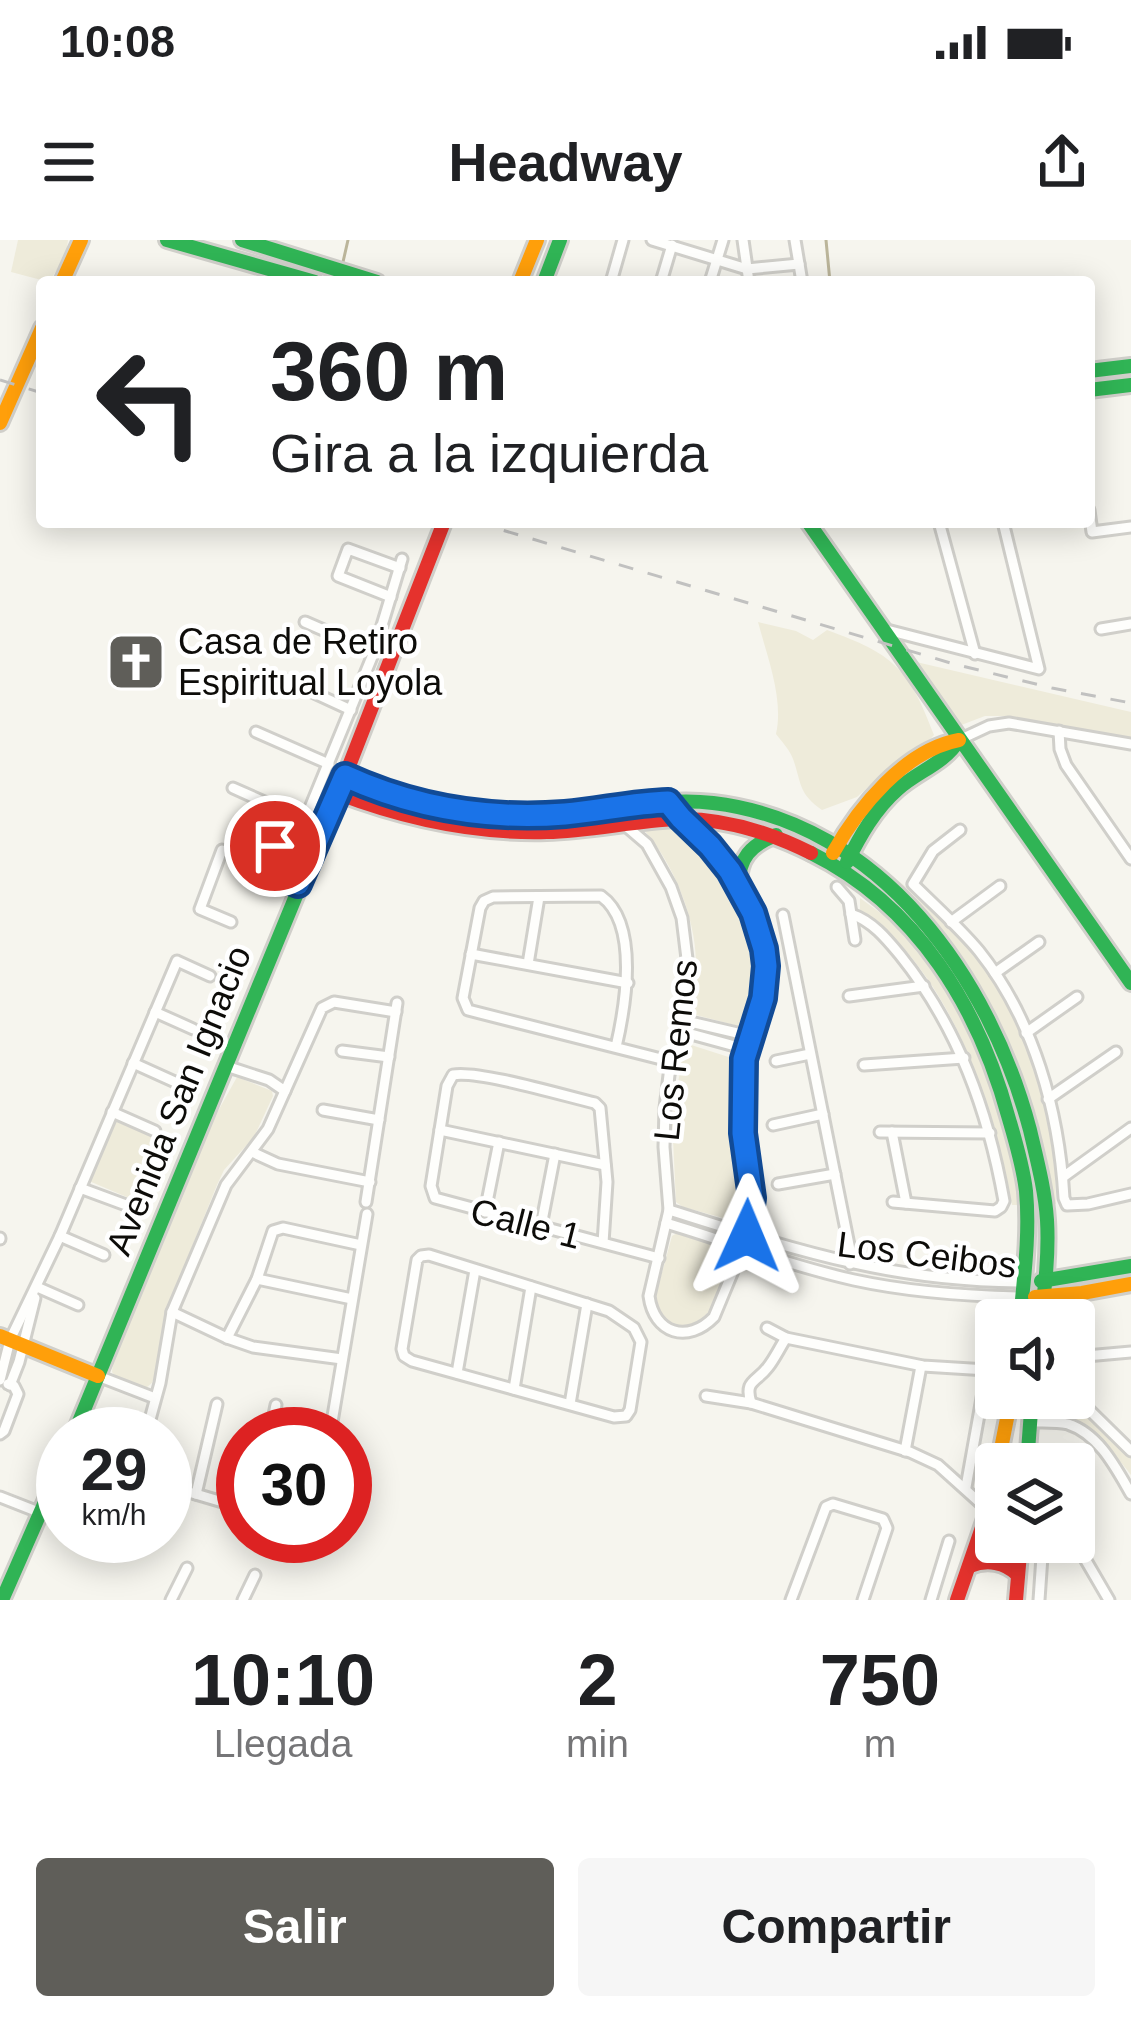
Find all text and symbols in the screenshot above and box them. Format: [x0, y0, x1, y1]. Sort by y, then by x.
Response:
text: 10:08 [60, 16, 175, 67]
icon: menu [36, 129, 102, 195]
icon: share [1029, 129, 1095, 195]
text: Headway [448, 132, 683, 192]
icon: left [72, 324, 228, 480]
text: 360 m [270, 324, 508, 418]
text: Gira a la izquierda [270, 423, 708, 483]
place label: Casa de Retiro Espiritual Loyola [178, 621, 443, 703]
church icon: Casa de Retiro Espiritual Loyola [105, 631, 167, 693]
pin [224, 795, 326, 897]
icon: arrive [242, 813, 308, 879]
street label: Avenida San Ignacio [98, 940, 259, 1261]
street label: Los Remos [646, 957, 705, 1143]
position arrow [684, 1173, 810, 1299]
street label: Calle 1 [467, 1190, 585, 1257]
street label: Los Ceibos [835, 1223, 1019, 1286]
map controls [975, 1299, 1095, 1563]
button: sound [975, 1299, 1095, 1419]
speed limit sign: 30 [216, 1407, 372, 1563]
text: 29 [81, 1436, 147, 1503]
button: layers [975, 1443, 1095, 1563]
text: km/h [81, 1498, 147, 1531]
text: 10:10 [191, 1640, 375, 1720]
text: 2 [577, 1640, 618, 1720]
text: 750 [820, 1640, 940, 1720]
text: Llegada [214, 1722, 352, 1765]
text: min [566, 1722, 629, 1765]
text: m [864, 1722, 896, 1765]
button: Salir [36, 1858, 554, 1996]
button: Compartir [578, 1858, 1095, 1996]

